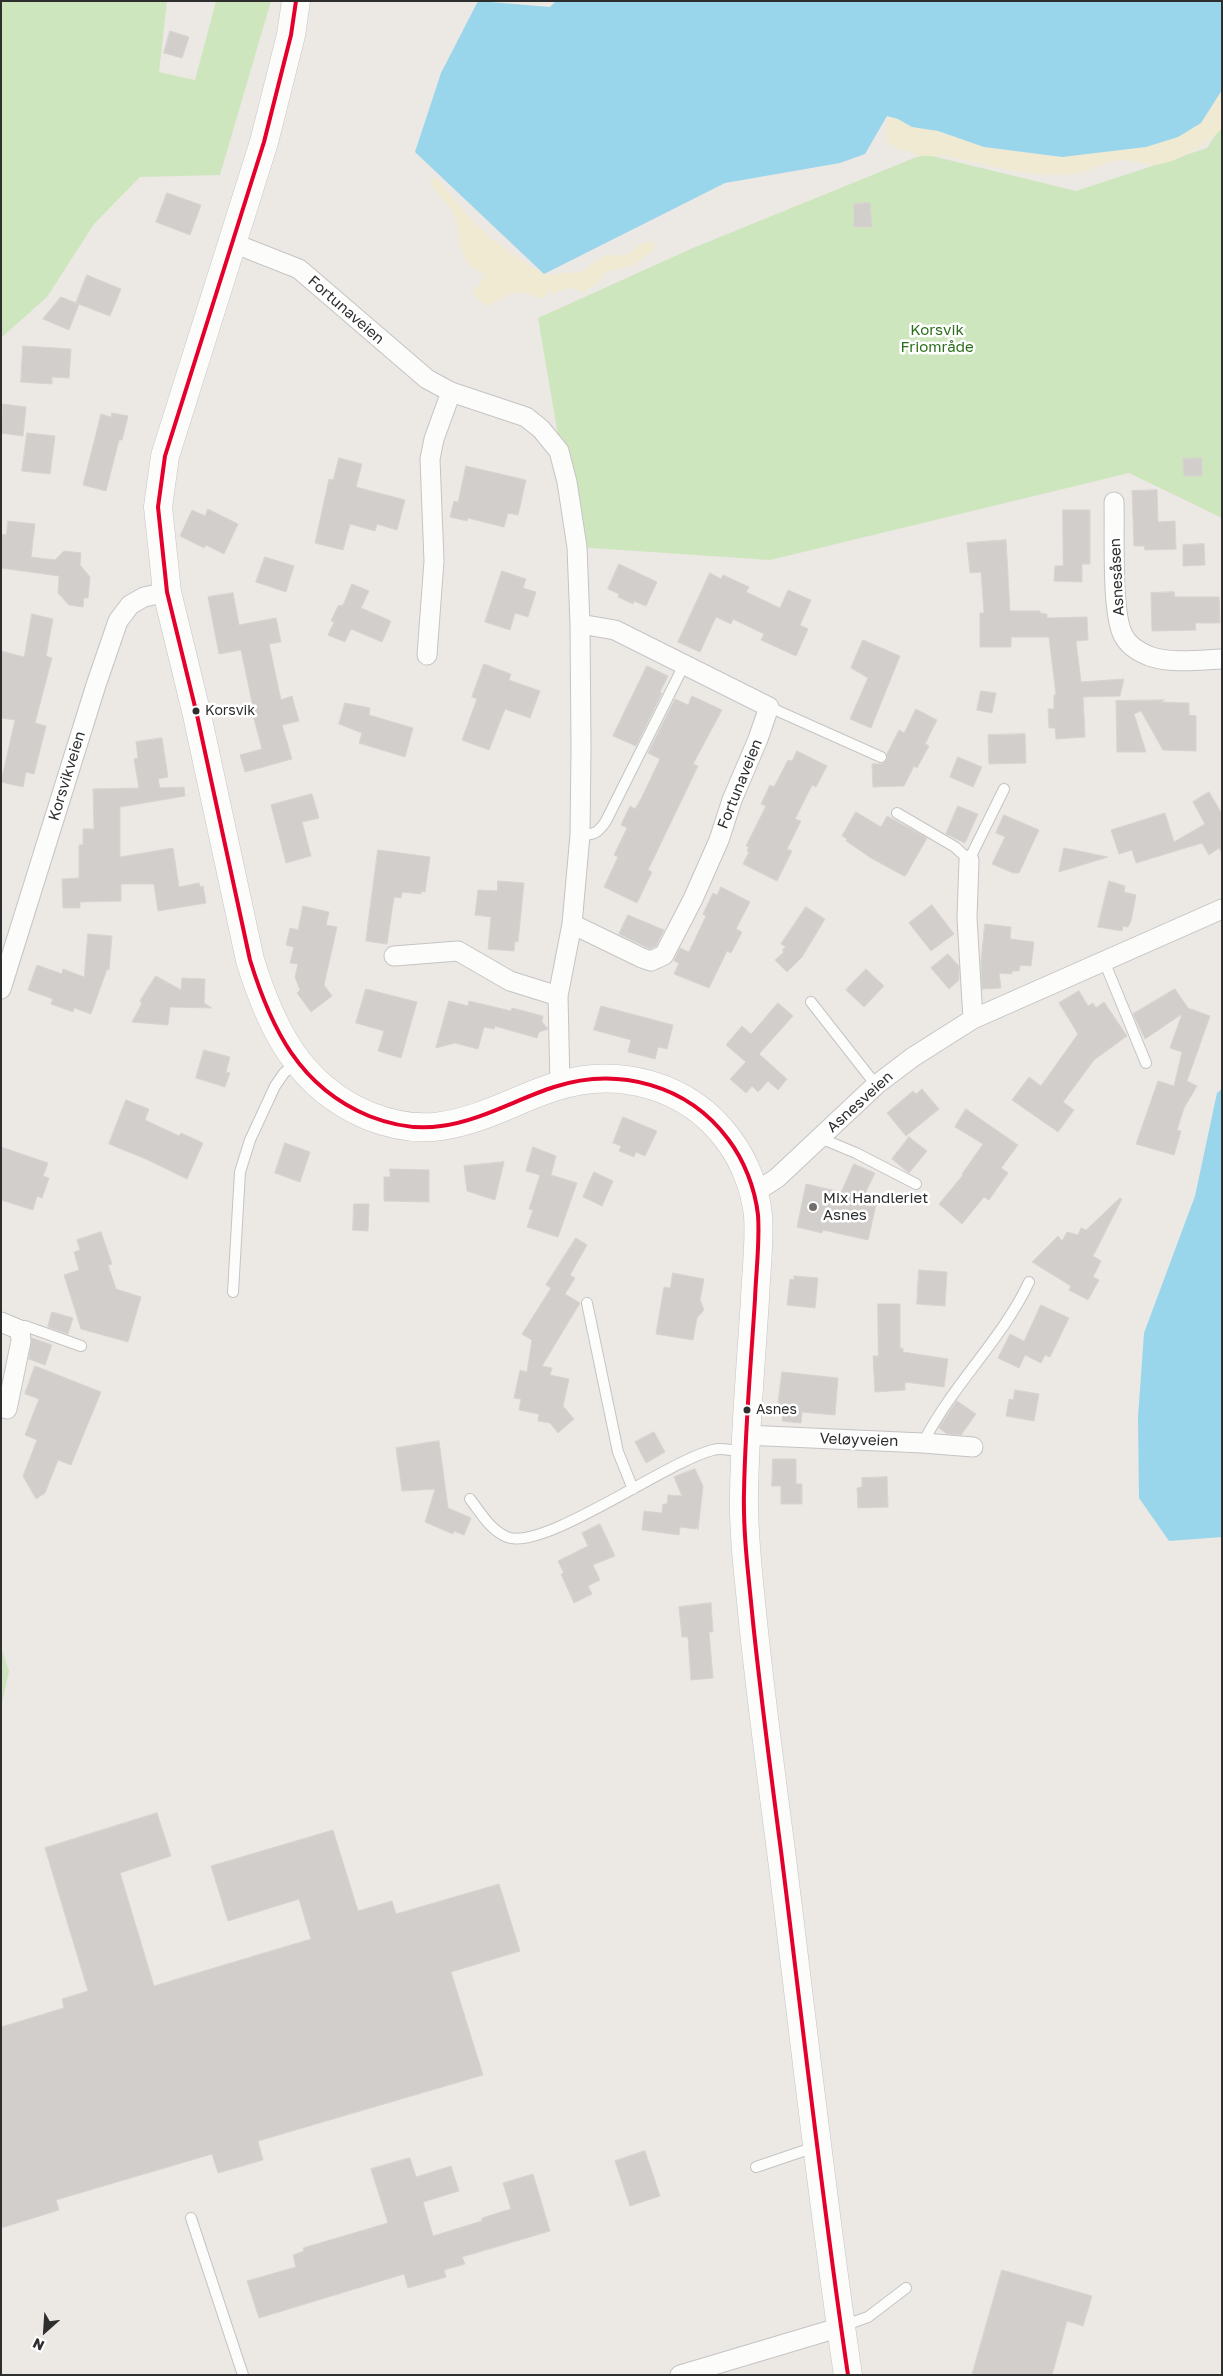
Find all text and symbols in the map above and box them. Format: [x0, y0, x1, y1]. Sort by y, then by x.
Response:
street label: Fortunaveien [304, 272, 388, 348]
park label: Korsvik Friområde [900, 321, 974, 356]
street label: Asnesåsen [1106, 538, 1128, 616]
place label: Korsvik [205, 703, 255, 719]
marker: Korsvik [191, 706, 201, 716]
street label: Korsvikveien [45, 729, 89, 823]
street label: Fortunaveien [714, 737, 766, 831]
street label: Asnesveien [823, 1068, 897, 1136]
place label: Mix Handleriet Asnes [823, 1189, 928, 1224]
marker: Mix Handleriet Asnes [807, 1201, 819, 1213]
place label: Asnes [756, 1402, 797, 1418]
marker: Asnes [742, 1405, 752, 1415]
street label: Veløyveien [819, 1430, 899, 1450]
north arrow [20, 2306, 70, 2356]
text: N [30, 2335, 47, 2355]

